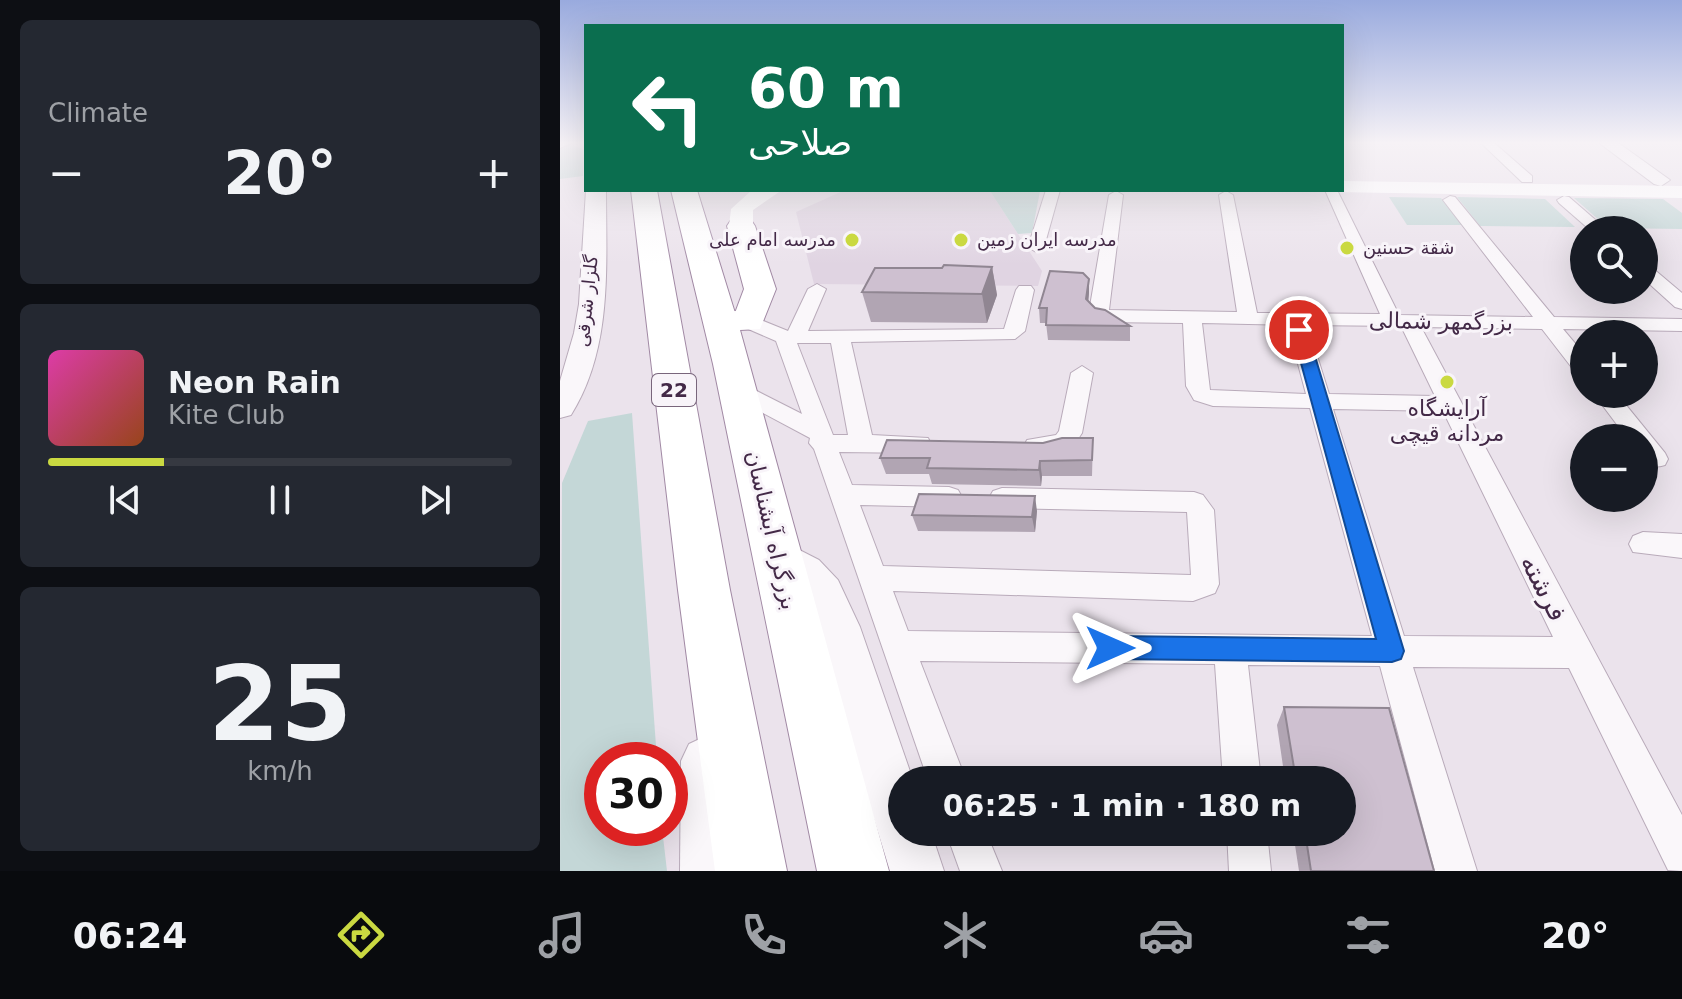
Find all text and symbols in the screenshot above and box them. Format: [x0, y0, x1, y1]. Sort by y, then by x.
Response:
text: 60 m [748, 55, 904, 120]
icon: left [616, 56, 720, 160]
text: Climate [48, 98, 148, 128]
text: صلاحی [748, 122, 852, 163]
text: 20° [223, 138, 337, 208]
text: − [48, 147, 85, 198]
text: + [475, 147, 512, 198]
map controls [1570, 216, 1658, 512]
button: search [1570, 216, 1658, 304]
place label: مدرسه امام علی [709, 229, 836, 250]
place label: مدرسه ایران زمین [977, 229, 1117, 251]
marker: مدرسه امام علی [843, 231, 861, 249]
marker: مدرسه ایران زمین [952, 231, 970, 249]
place label: شقة حسنين [1363, 237, 1454, 259]
marker: شقة حسنين [1338, 239, 1356, 257]
street label: گلزار شرقی [571, 253, 603, 348]
pin [1265, 296, 1333, 364]
icon: arrive [1277, 308, 1321, 352]
street label: بزرگمهر شمالی [1369, 308, 1513, 335]
button: + [1570, 320, 1658, 408]
text: Neon Rain [168, 365, 341, 400]
marker: آرایشگاه مردانه قیچی [1438, 373, 1456, 391]
road number: 22 [652, 374, 696, 406]
place label: آرایشگاه مردانه قیچی [1390, 395, 1504, 446]
text: Kite Club [168, 400, 285, 430]
button: − [1570, 424, 1658, 512]
street label: بزرگراه آبشناسان [741, 448, 803, 612]
icon: previous [103, 478, 147, 522]
icon: pause [258, 478, 302, 522]
icon: next [413, 478, 457, 522]
street label: فرشته [1514, 550, 1573, 627]
position arrow [1068, 606, 1152, 690]
text: 25 [208, 643, 352, 765]
speed limit sign: 30 [584, 742, 688, 846]
text: km/h [247, 756, 313, 786]
text: 06:25 · 1 min · 180 m [943, 788, 1301, 823]
icon: directions [333, 907, 389, 963]
icon: music [534, 907, 590, 963]
icon: phone [736, 907, 792, 963]
icon: climate [937, 907, 993, 963]
icon: car [1138, 907, 1194, 963]
icon: filters [1340, 907, 1396, 963]
text: 06:24 [73, 915, 187, 956]
text: 20° [1541, 915, 1609, 956]

